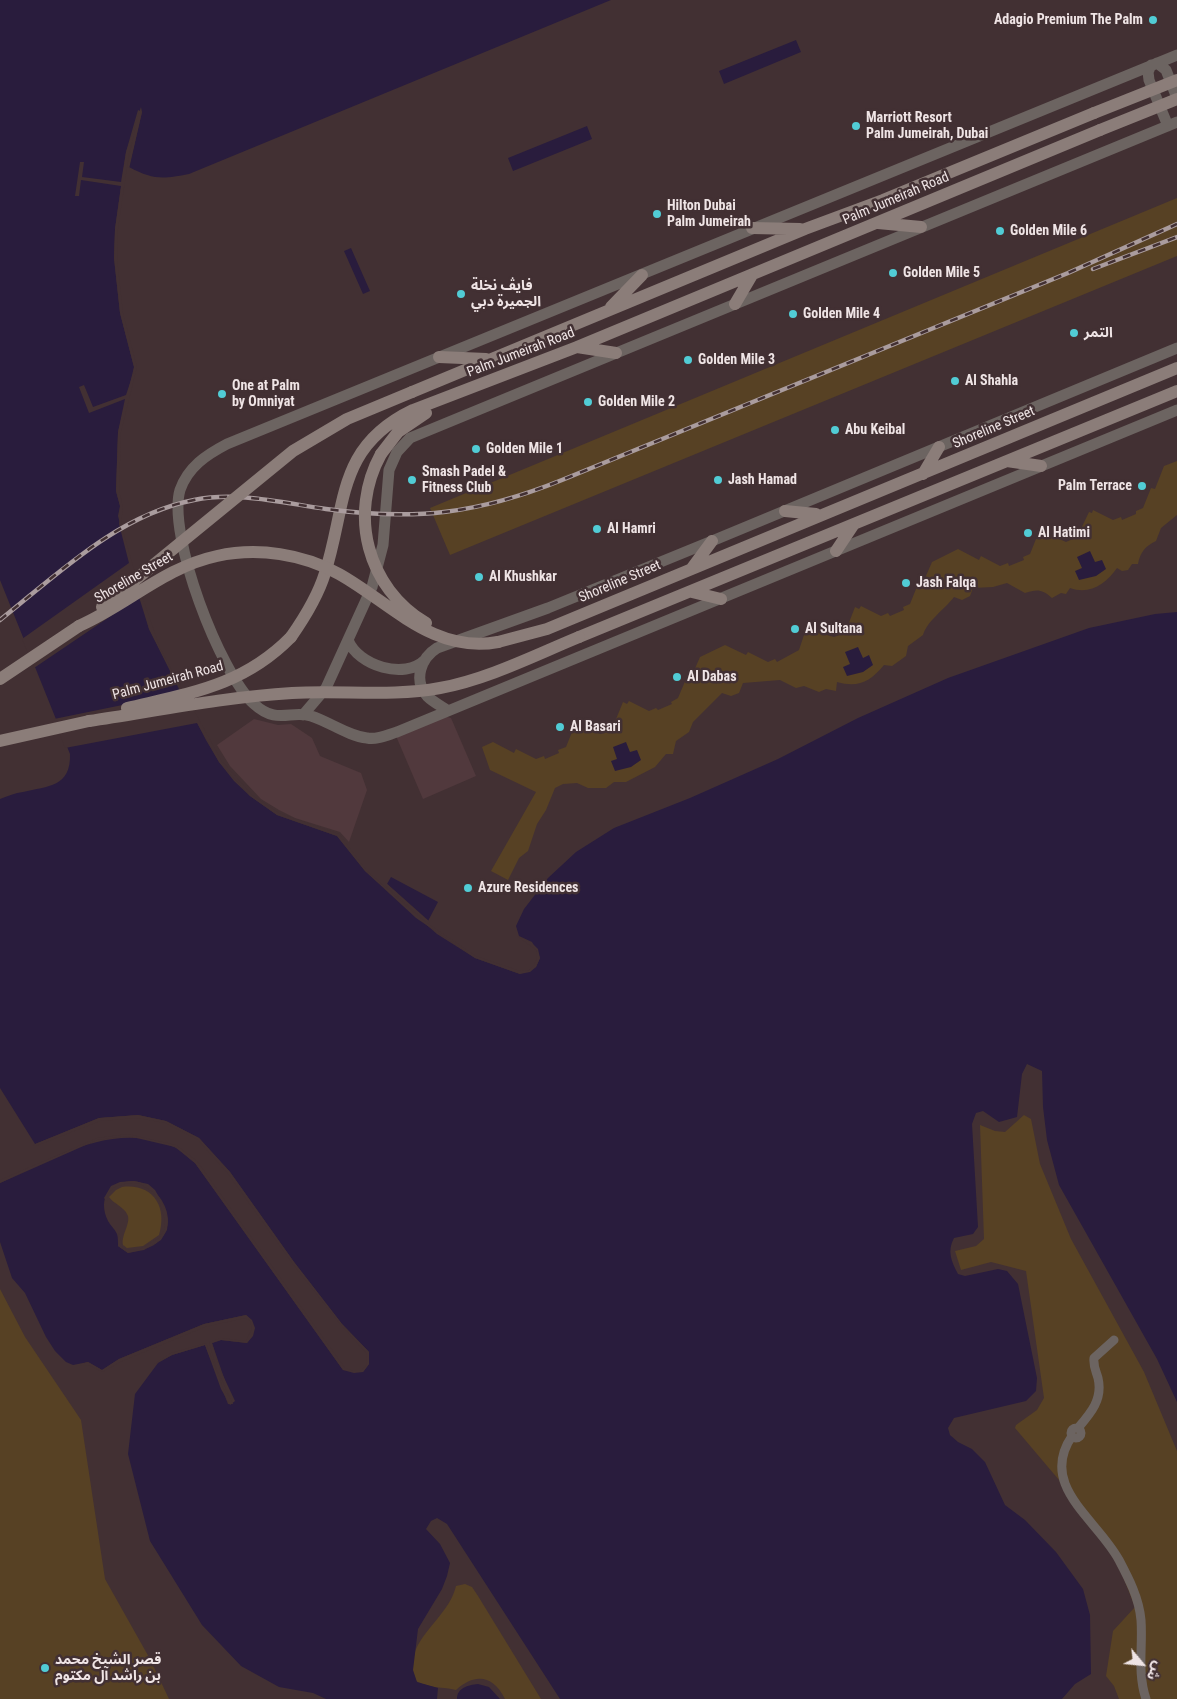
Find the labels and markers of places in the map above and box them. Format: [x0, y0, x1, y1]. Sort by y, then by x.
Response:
place label: Adagio Premium The Palm [994, 12, 1143, 28]
marker: Adagio Premium The Palm [1147, 14, 1159, 26]
place label: Marriott Resort Palm Jumeirah, Dubai [866, 110, 988, 142]
marker: Marriott Resort Palm Jumeirah, Dubai [850, 120, 862, 132]
place label: Hilton Dubai Palm Jumeirah [667, 198, 751, 230]
marker: Hilton Dubai Palm Jumeirah [651, 208, 663, 220]
place label: Golden Mile 6 [1010, 223, 1087, 239]
marker: Golden Mile 6 [994, 225, 1006, 237]
place label: Golden Mile 5 [903, 265, 980, 281]
marker: Golden Mile 5 [887, 267, 899, 279]
place label: فايڤ نخلة الجميرة دبي [471, 278, 541, 310]
marker: فايڤ نخلة الجميرة دبي [455, 288, 467, 300]
place label: Golden Mile 4 [803, 306, 880, 322]
marker: Golden Mile 4 [787, 308, 799, 320]
place label: التمر [1084, 325, 1113, 341]
marker: التمر [1068, 327, 1080, 339]
place label: Golden Mile 3 [698, 352, 775, 368]
marker: Golden Mile 3 [682, 354, 694, 366]
place label: Al Shahla [965, 373, 1018, 389]
marker: Al Shahla [949, 375, 961, 387]
place label: One at Palm by Omniyat [232, 378, 300, 411]
marker: One at Palm by Omniyat [216, 388, 228, 400]
place label: Golden Mile 2 [598, 394, 675, 410]
marker: Golden Mile 2 [582, 396, 594, 408]
place label: Abu Keibal [845, 422, 905, 438]
marker: Abu Keibal [829, 424, 841, 436]
place label: Golden Mile 1 [486, 441, 563, 457]
marker: Golden Mile 1 [470, 443, 482, 455]
place label: Smash Padel & Fitness Club [422, 464, 506, 497]
place label: Jash Hamad [728, 472, 797, 488]
marker: Smash Padel & Fitness Club [406, 474, 418, 486]
marker: Jash Hamad [712, 474, 724, 486]
place label: Palm Terrace [1058, 478, 1132, 494]
marker: Palm Terrace [1136, 480, 1148, 492]
place label: Al Hamri [607, 521, 656, 537]
marker: Al Hamri [591, 523, 603, 535]
place label: Al Hatimi [1038, 525, 1090, 541]
marker: Al Hatimi [1022, 527, 1034, 539]
place label: Al Khushkar [489, 569, 557, 585]
marker: Al Khushkar [473, 571, 485, 583]
place label: Jash Falqa [916, 575, 976, 591]
marker: Jash Falqa [900, 577, 912, 589]
place label: Al Sultana [805, 621, 862, 637]
marker: Al Sultana [789, 623, 801, 635]
place label: Al Dabas [687, 669, 737, 685]
marker: Al Dabas [671, 671, 683, 683]
place label: Al Basari [570, 719, 621, 735]
marker: Al Basari [554, 721, 566, 733]
place label: Azure Residences [478, 880, 578, 896]
marker: Azure Residences [462, 882, 474, 894]
place label: قصر الشيخ محمد بن راشد آل مكتوم [55, 1652, 161, 1684]
marker: قصر الشيخ محمد بن راشد آل مكتوم [39, 1662, 51, 1674]

